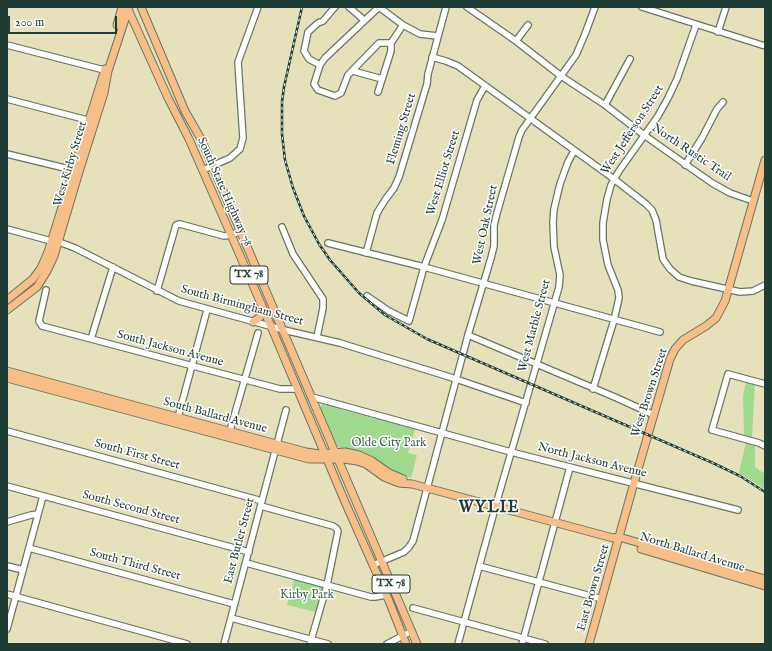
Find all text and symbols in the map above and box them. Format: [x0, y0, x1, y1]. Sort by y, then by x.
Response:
scale bar [10, 8, 119, 34]
text: 200 m [15, 15, 44, 30]
street label: West Jefferson Street [599, 82, 667, 178]
street label: Fleming Street [384, 91, 420, 167]
street label: West Kirby Street [51, 120, 91, 208]
street label: North Rustic Trail [649, 121, 733, 185]
street label: West Elliot Street [424, 129, 464, 217]
street label: South State Highway 78 [193, 135, 255, 249]
street label: West Oak Street [471, 184, 501, 266]
road number: TX 78 [230, 266, 268, 284]
street label: West Marble Street [516, 278, 554, 374]
street label: South Birmingham Street [179, 283, 305, 329]
street label: South Jackson Avenue [115, 328, 225, 370]
street label: West Brown Street [629, 347, 671, 439]
street label: South Ballard Avenue [162, 395, 268, 437]
street label: South First Street [93, 437, 181, 473]
park label: Olde City Park [352, 437, 426, 451]
street label: North Jackson Avenue [536, 441, 648, 481]
street label: South Second Street [81, 488, 181, 528]
street label: East Butler Street [222, 496, 258, 586]
district label: WYLIE [458, 499, 520, 519]
street label: North Ballard Avenue [638, 530, 746, 576]
street label: East Brown Street [575, 543, 613, 633]
street label: South Third Street [88, 546, 182, 584]
road number: TX 78 [372, 575, 410, 593]
park label: Kirby Park [280, 589, 334, 603]

